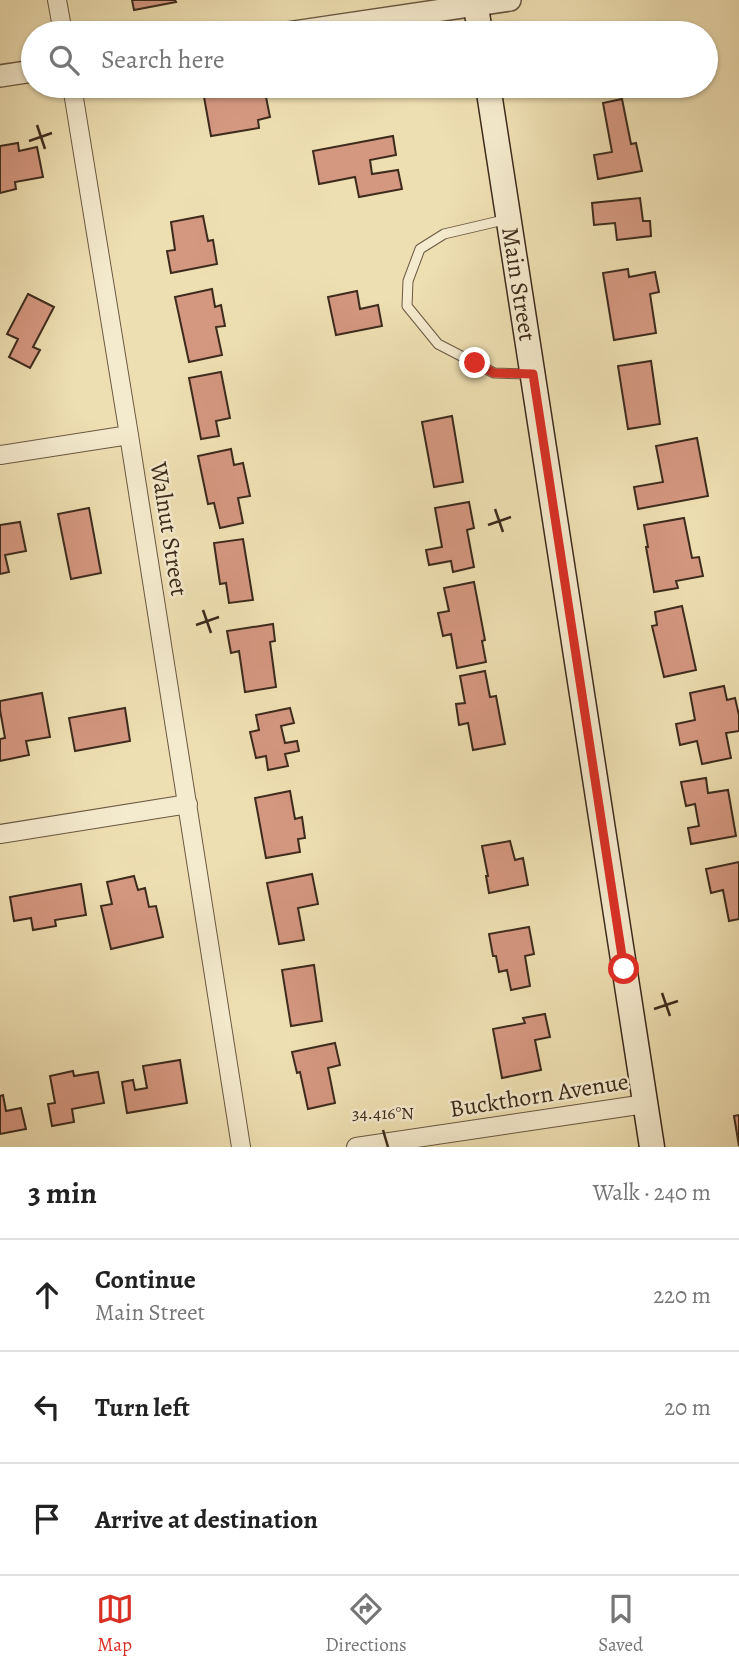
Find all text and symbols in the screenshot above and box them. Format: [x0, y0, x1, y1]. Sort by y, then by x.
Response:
search box [21, 21, 718, 98]
icon: search [45, 41, 83, 79]
text: Search here [101, 42, 225, 77]
street label: Main Street [494, 225, 544, 343]
route end [459, 347, 490, 378]
street label: Walnut Street [142, 459, 195, 598]
route start [608, 953, 639, 984]
street label: Buckthorn Avenue [447, 1065, 631, 1125]
text: 34.416°N [352, 1101, 414, 1125]
text: 3 min [28, 1173, 97, 1213]
text: Walk · 240 m [593, 1177, 711, 1208]
text: Continue [95, 1262, 196, 1297]
icon: ahead [28, 1276, 66, 1314]
text: 220 m [653, 1280, 711, 1311]
text: Main Street [95, 1297, 205, 1328]
icon: left [28, 1388, 66, 1426]
text: Turn left [95, 1390, 190, 1425]
text: 20 m [664, 1392, 711, 1423]
icon: arrive [28, 1500, 66, 1538]
text: Arrive at destination [95, 1502, 318, 1537]
tab: Map [96, 1590, 134, 1658]
tab: Directions [325, 1590, 407, 1658]
tab: Saved [598, 1590, 643, 1658]

